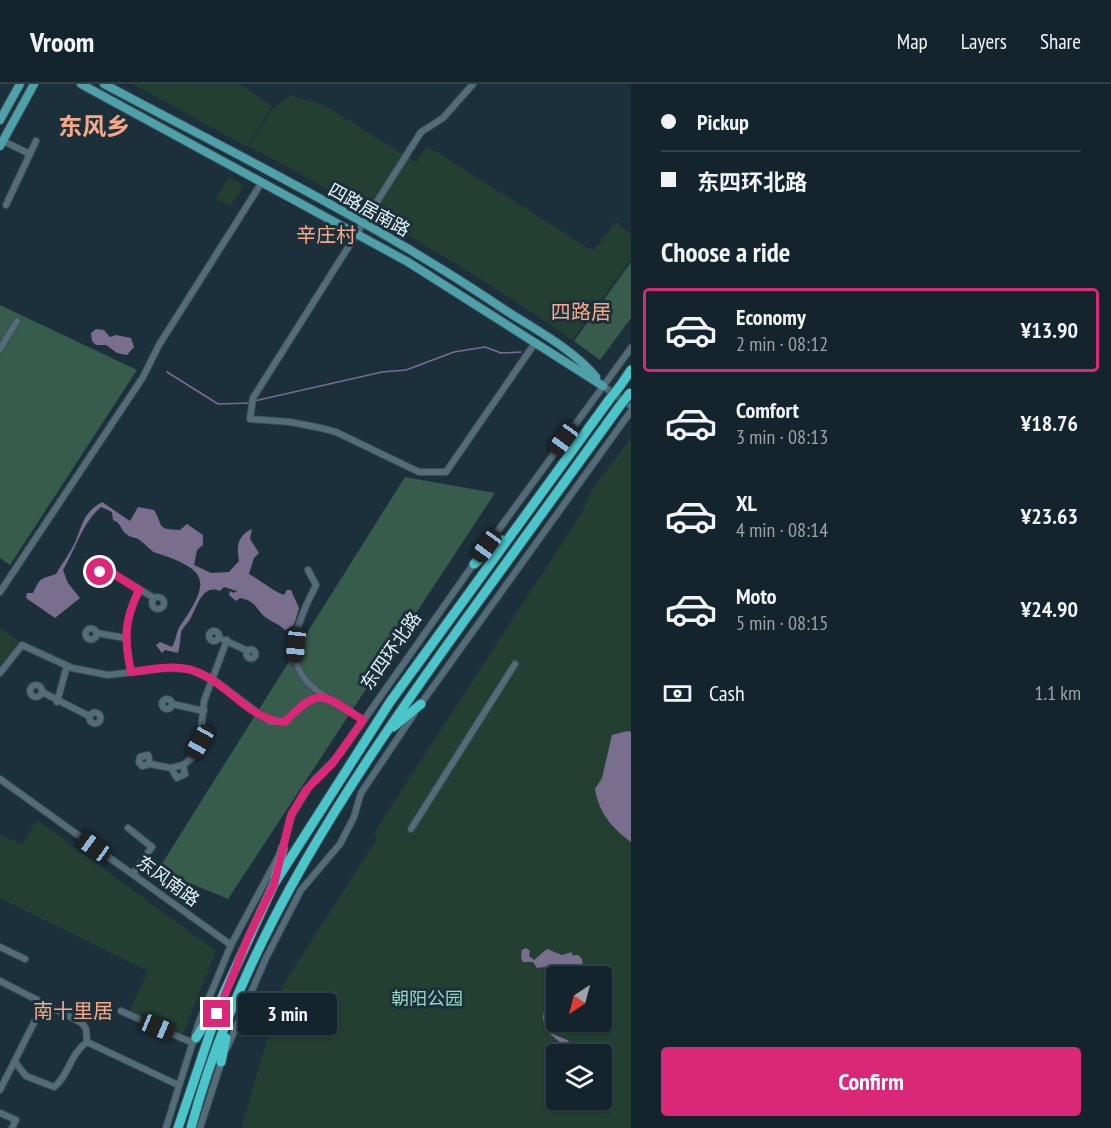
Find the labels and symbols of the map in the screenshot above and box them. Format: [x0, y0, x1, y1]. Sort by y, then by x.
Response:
district label: 东风乡 [58, 111, 130, 142]
street label: 四路居南路 [324, 178, 414, 241]
district label: 辛庄村 [296, 222, 356, 248]
district label: 四路居 [551, 299, 611, 325]
car [546, 419, 582, 459]
car [469, 526, 505, 566]
route start [86, 558, 113, 585]
street label: 东四环北路 [355, 607, 426, 694]
car [285, 626, 307, 664]
car [183, 722, 217, 762]
car [74, 829, 114, 865]
street label: 东风南路 [132, 850, 204, 911]
north arrow [546, 966, 612, 1032]
park label: 朝阳公园 [391, 987, 463, 1010]
callout: 3 min [238, 993, 337, 1035]
district label: 南十里居 [33, 998, 113, 1024]
route end [203, 1000, 230, 1027]
car [137, 1012, 177, 1042]

